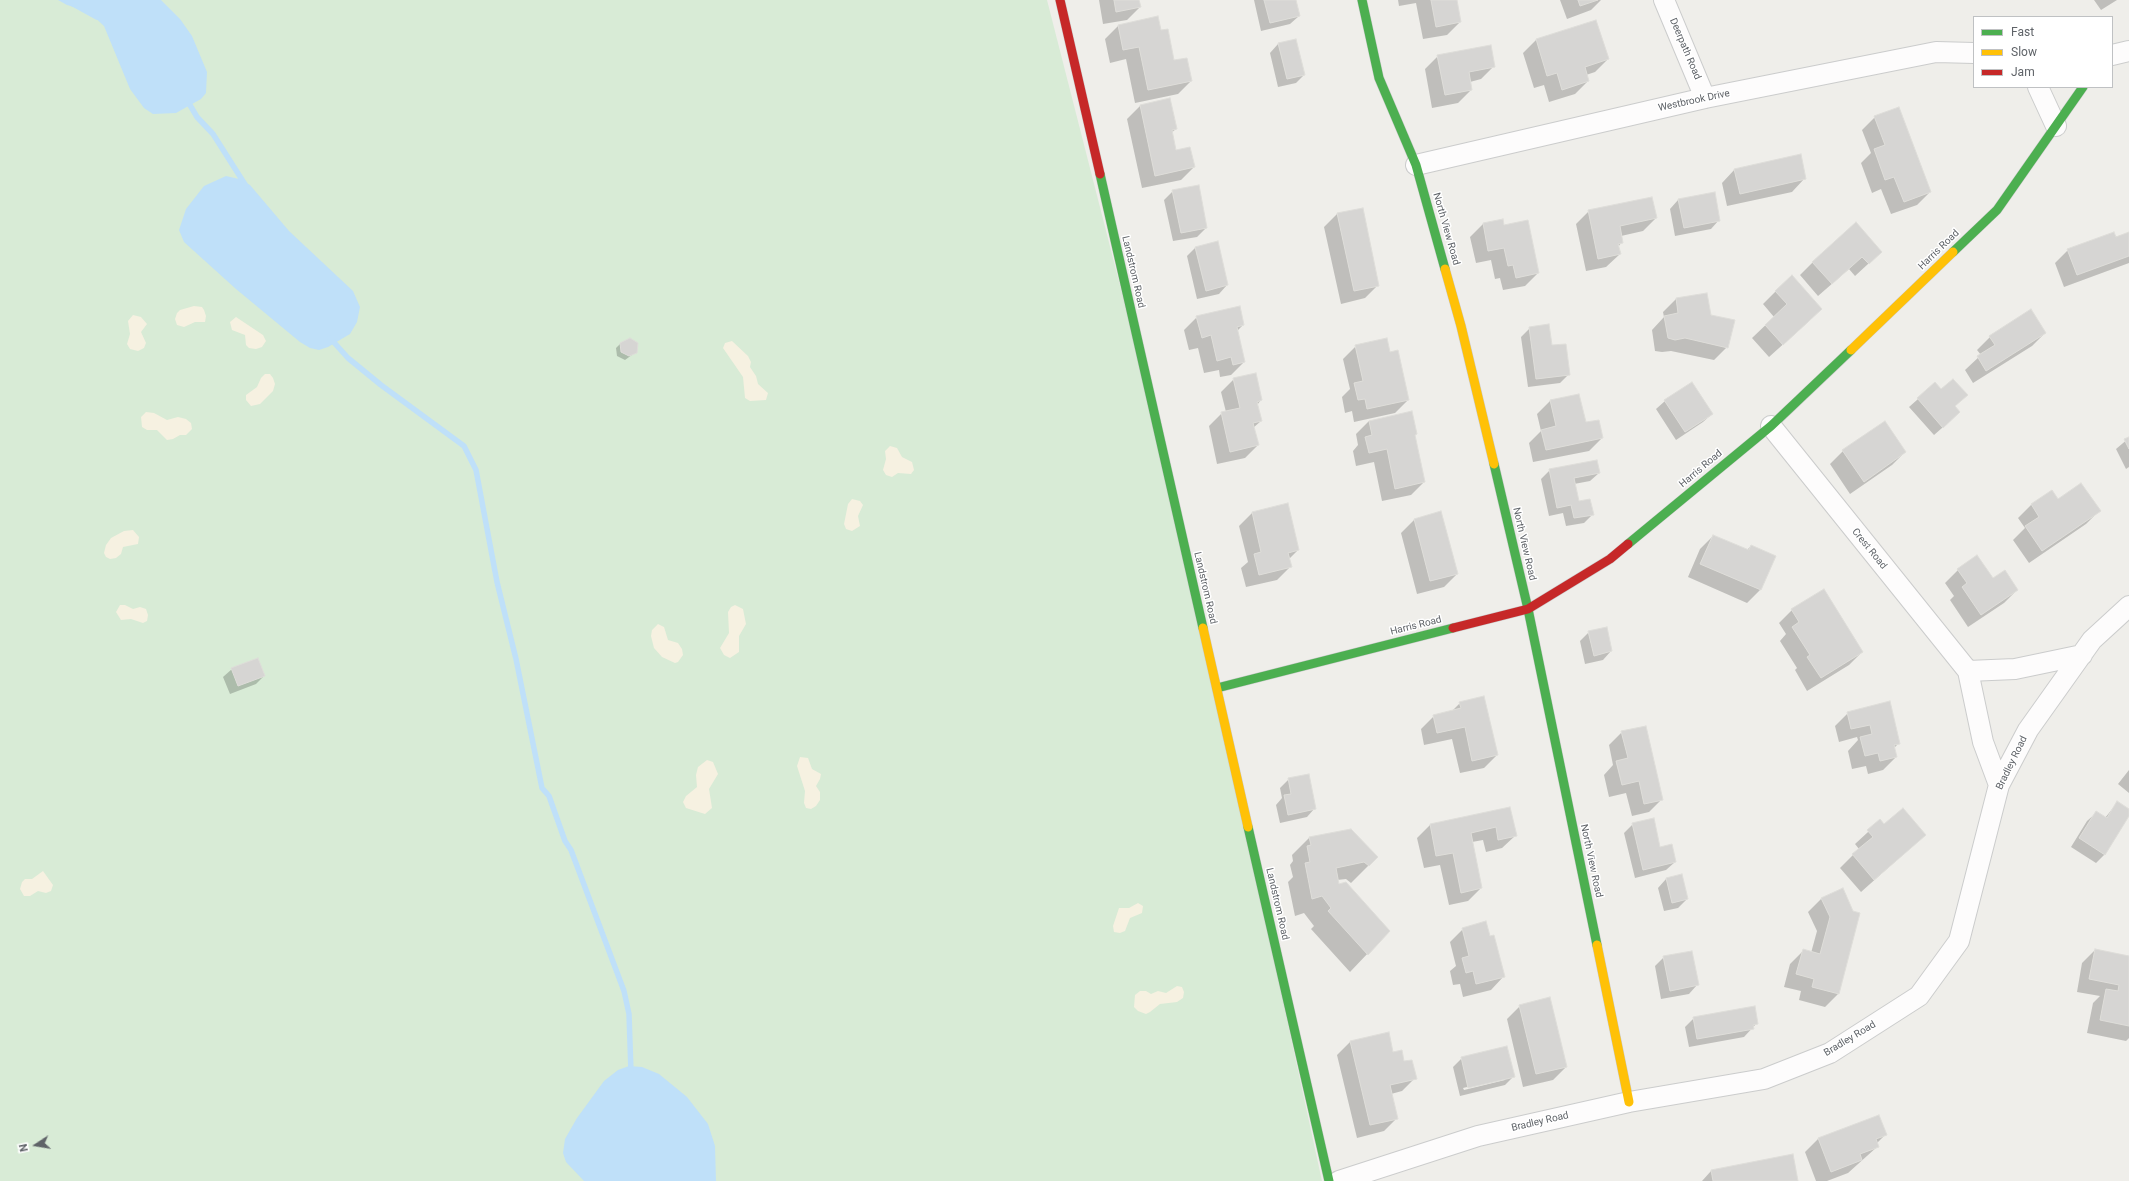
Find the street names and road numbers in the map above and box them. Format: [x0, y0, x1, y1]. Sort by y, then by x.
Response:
street label: Deerpath Road [1667, 16, 1703, 82]
street label: Westbrook Drive [1657, 88, 1731, 114]
street label: North View Road [1430, 191, 1462, 267]
street label: Harris Road [1916, 227, 1962, 273]
street label: Landstrom Road [1119, 235, 1147, 309]
street label: Harris Road [1677, 448, 1725, 490]
street label: North View Road [1510, 506, 1538, 582]
street label: Crest Road [1849, 526, 1889, 572]
street label: Landstrom Road [1191, 551, 1219, 625]
street label: Harris Road [1389, 614, 1443, 638]
street label: Bradley Road [1994, 734, 2030, 792]
street label: North View Road [1577, 823, 1605, 899]
street label: Landstrom Road [1263, 867, 1291, 941]
street label: Bradley Road [1822, 1019, 1878, 1059]
street label: Bradley Road [1510, 1110, 1570, 1134]

